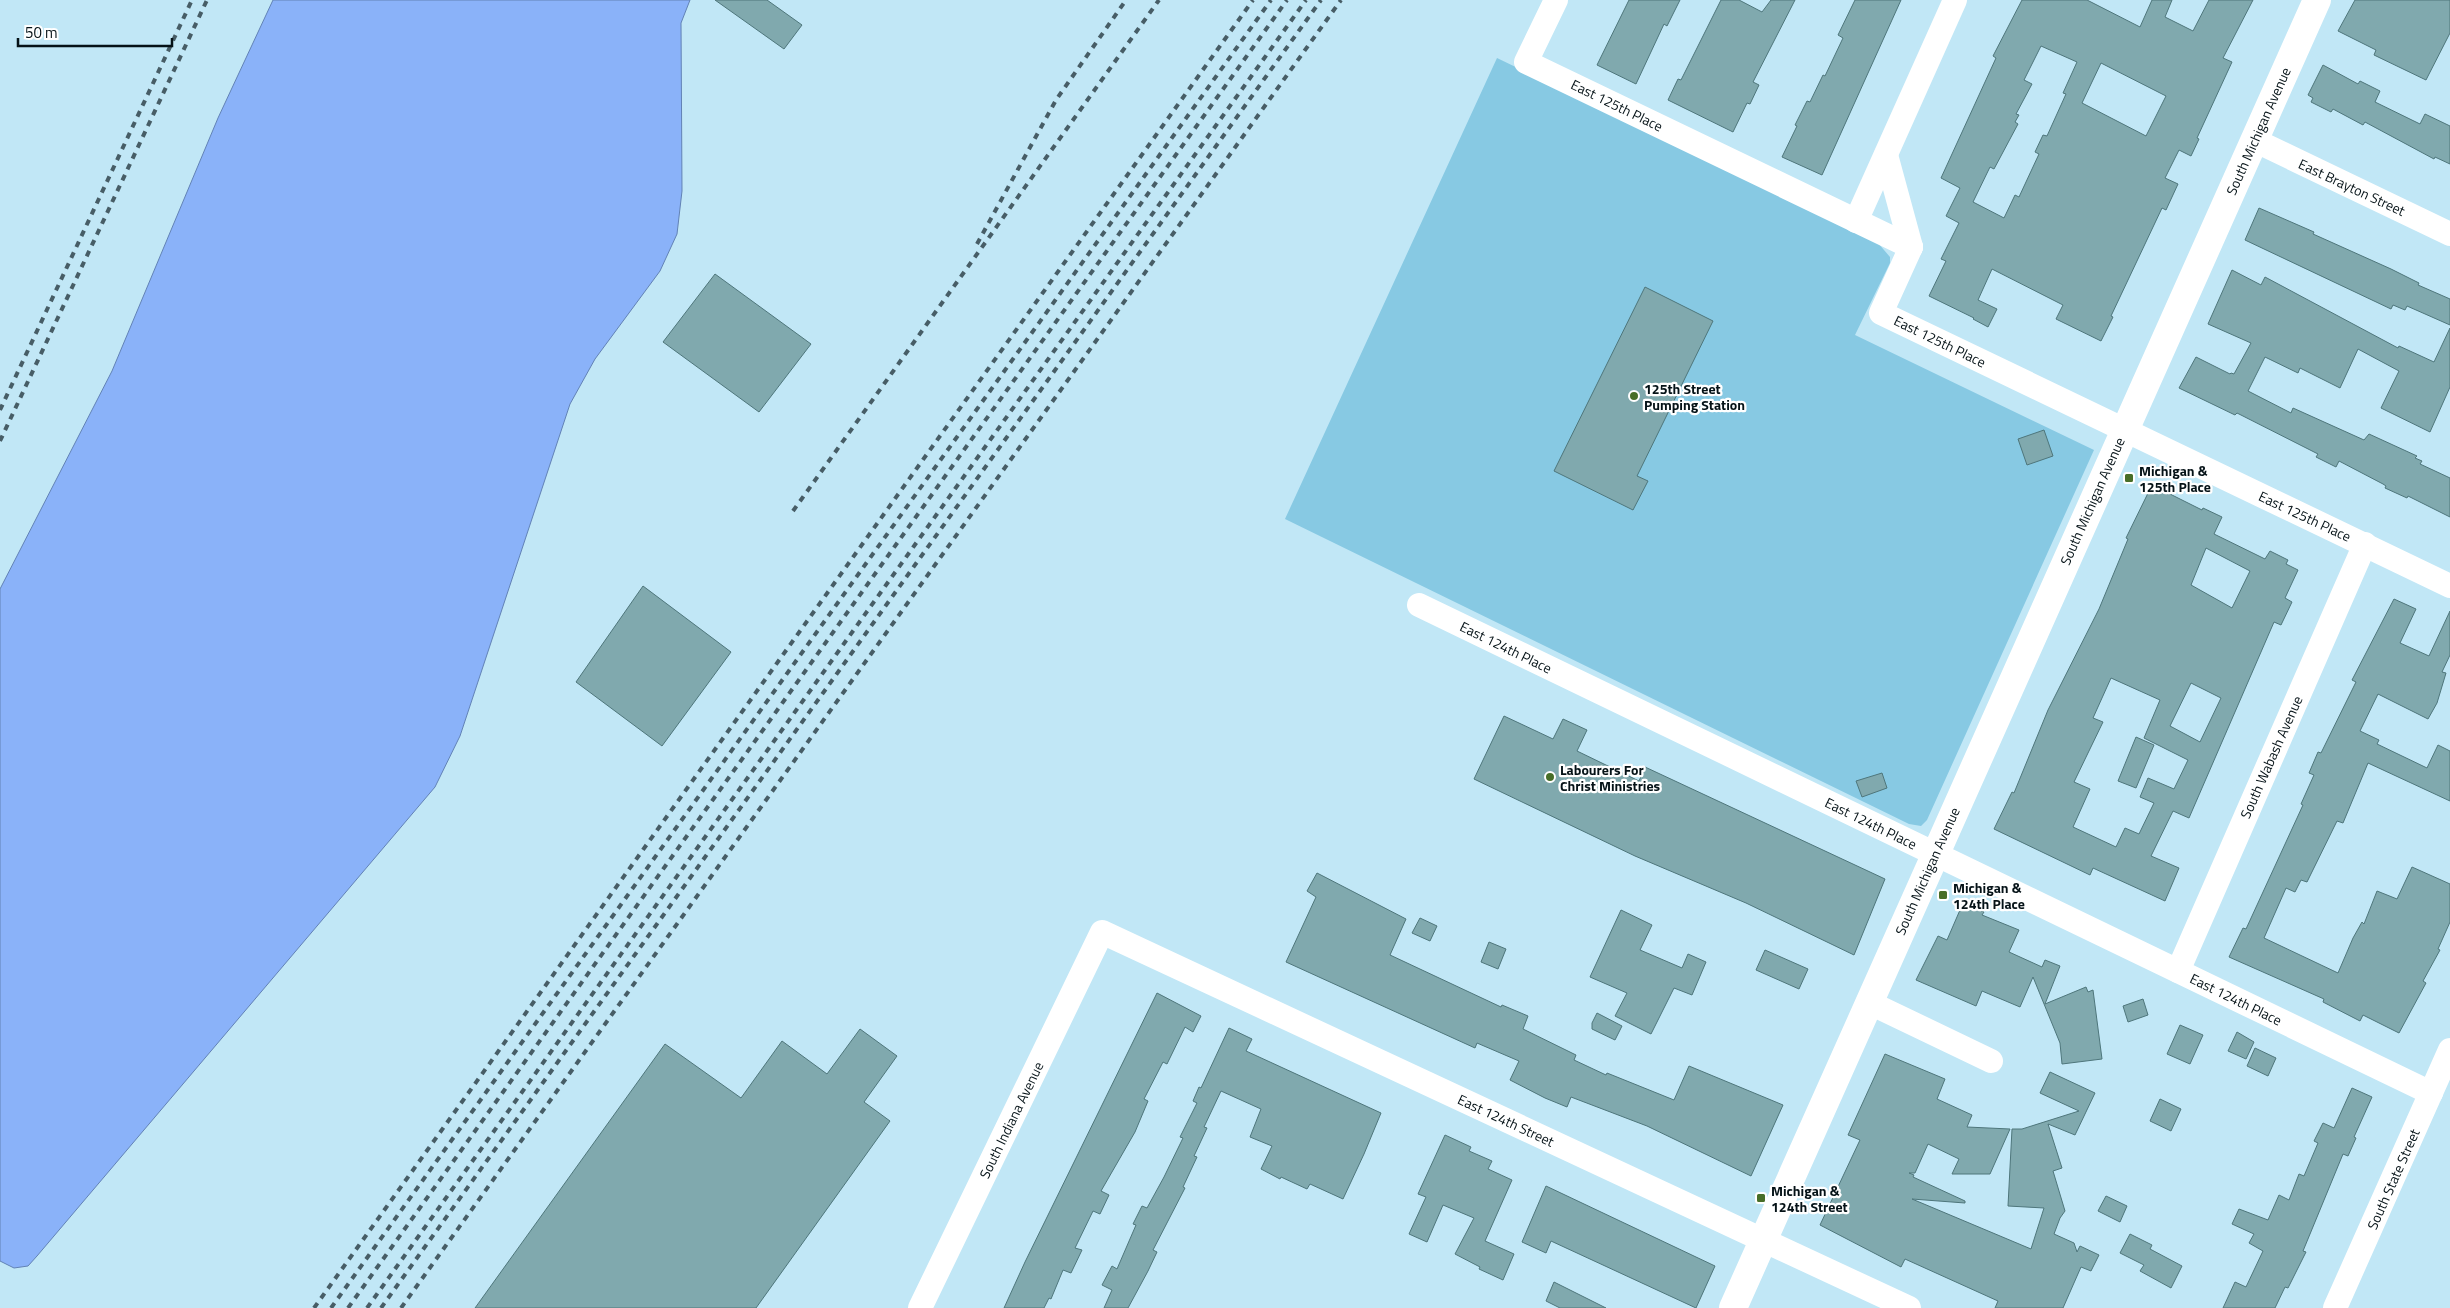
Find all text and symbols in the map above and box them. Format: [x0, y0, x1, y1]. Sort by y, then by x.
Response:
scale bar [18, 15, 171, 47]
text: 50 m [25, 21, 58, 44]
street label: South Michigan Avenue [2220, 64, 2296, 198]
street label: East 125th Place [1567, 74, 1667, 136]
street label: East Brayton Street [2295, 153, 2409, 221]
street label: East 125th Place [1890, 310, 1990, 372]
place label: 125th Street Pumping Station [1644, 378, 1745, 415]
marker: 125th Street Pumping Station [1628, 390, 1640, 402]
street label: South Michigan Avenue [2054, 434, 2130, 568]
place label: Michigan & 125th Place [2139, 460, 2211, 497]
marker: Michigan & 125th Place [2123, 472, 2135, 484]
street label: East 125th Place [2255, 485, 2355, 547]
street label: East 124th Place [1456, 616, 1556, 678]
street label: South Wabash Avenue [2234, 692, 2308, 822]
place label: Labourers For Christ Ministries [1560, 759, 1661, 796]
marker: Labourers For Christ Ministries [1544, 771, 1556, 783]
street label: East 124th Place [1821, 792, 1921, 854]
street label: South Michigan Avenue [1889, 804, 1965, 938]
place label: Michigan & 124th Place [1953, 877, 2025, 914]
marker: Michigan & 124th Place [1937, 889, 1949, 901]
street label: East 124th Place [2186, 968, 2286, 1030]
street label: South Indiana Avenue [974, 1058, 1048, 1182]
street label: East 124th Street [1454, 1088, 1558, 1152]
street label: South State Street [2361, 1125, 2425, 1233]
place label: Michigan & 124th Street [1771, 1180, 1848, 1217]
marker: Michigan & 124th Street [1755, 1192, 1767, 1204]

